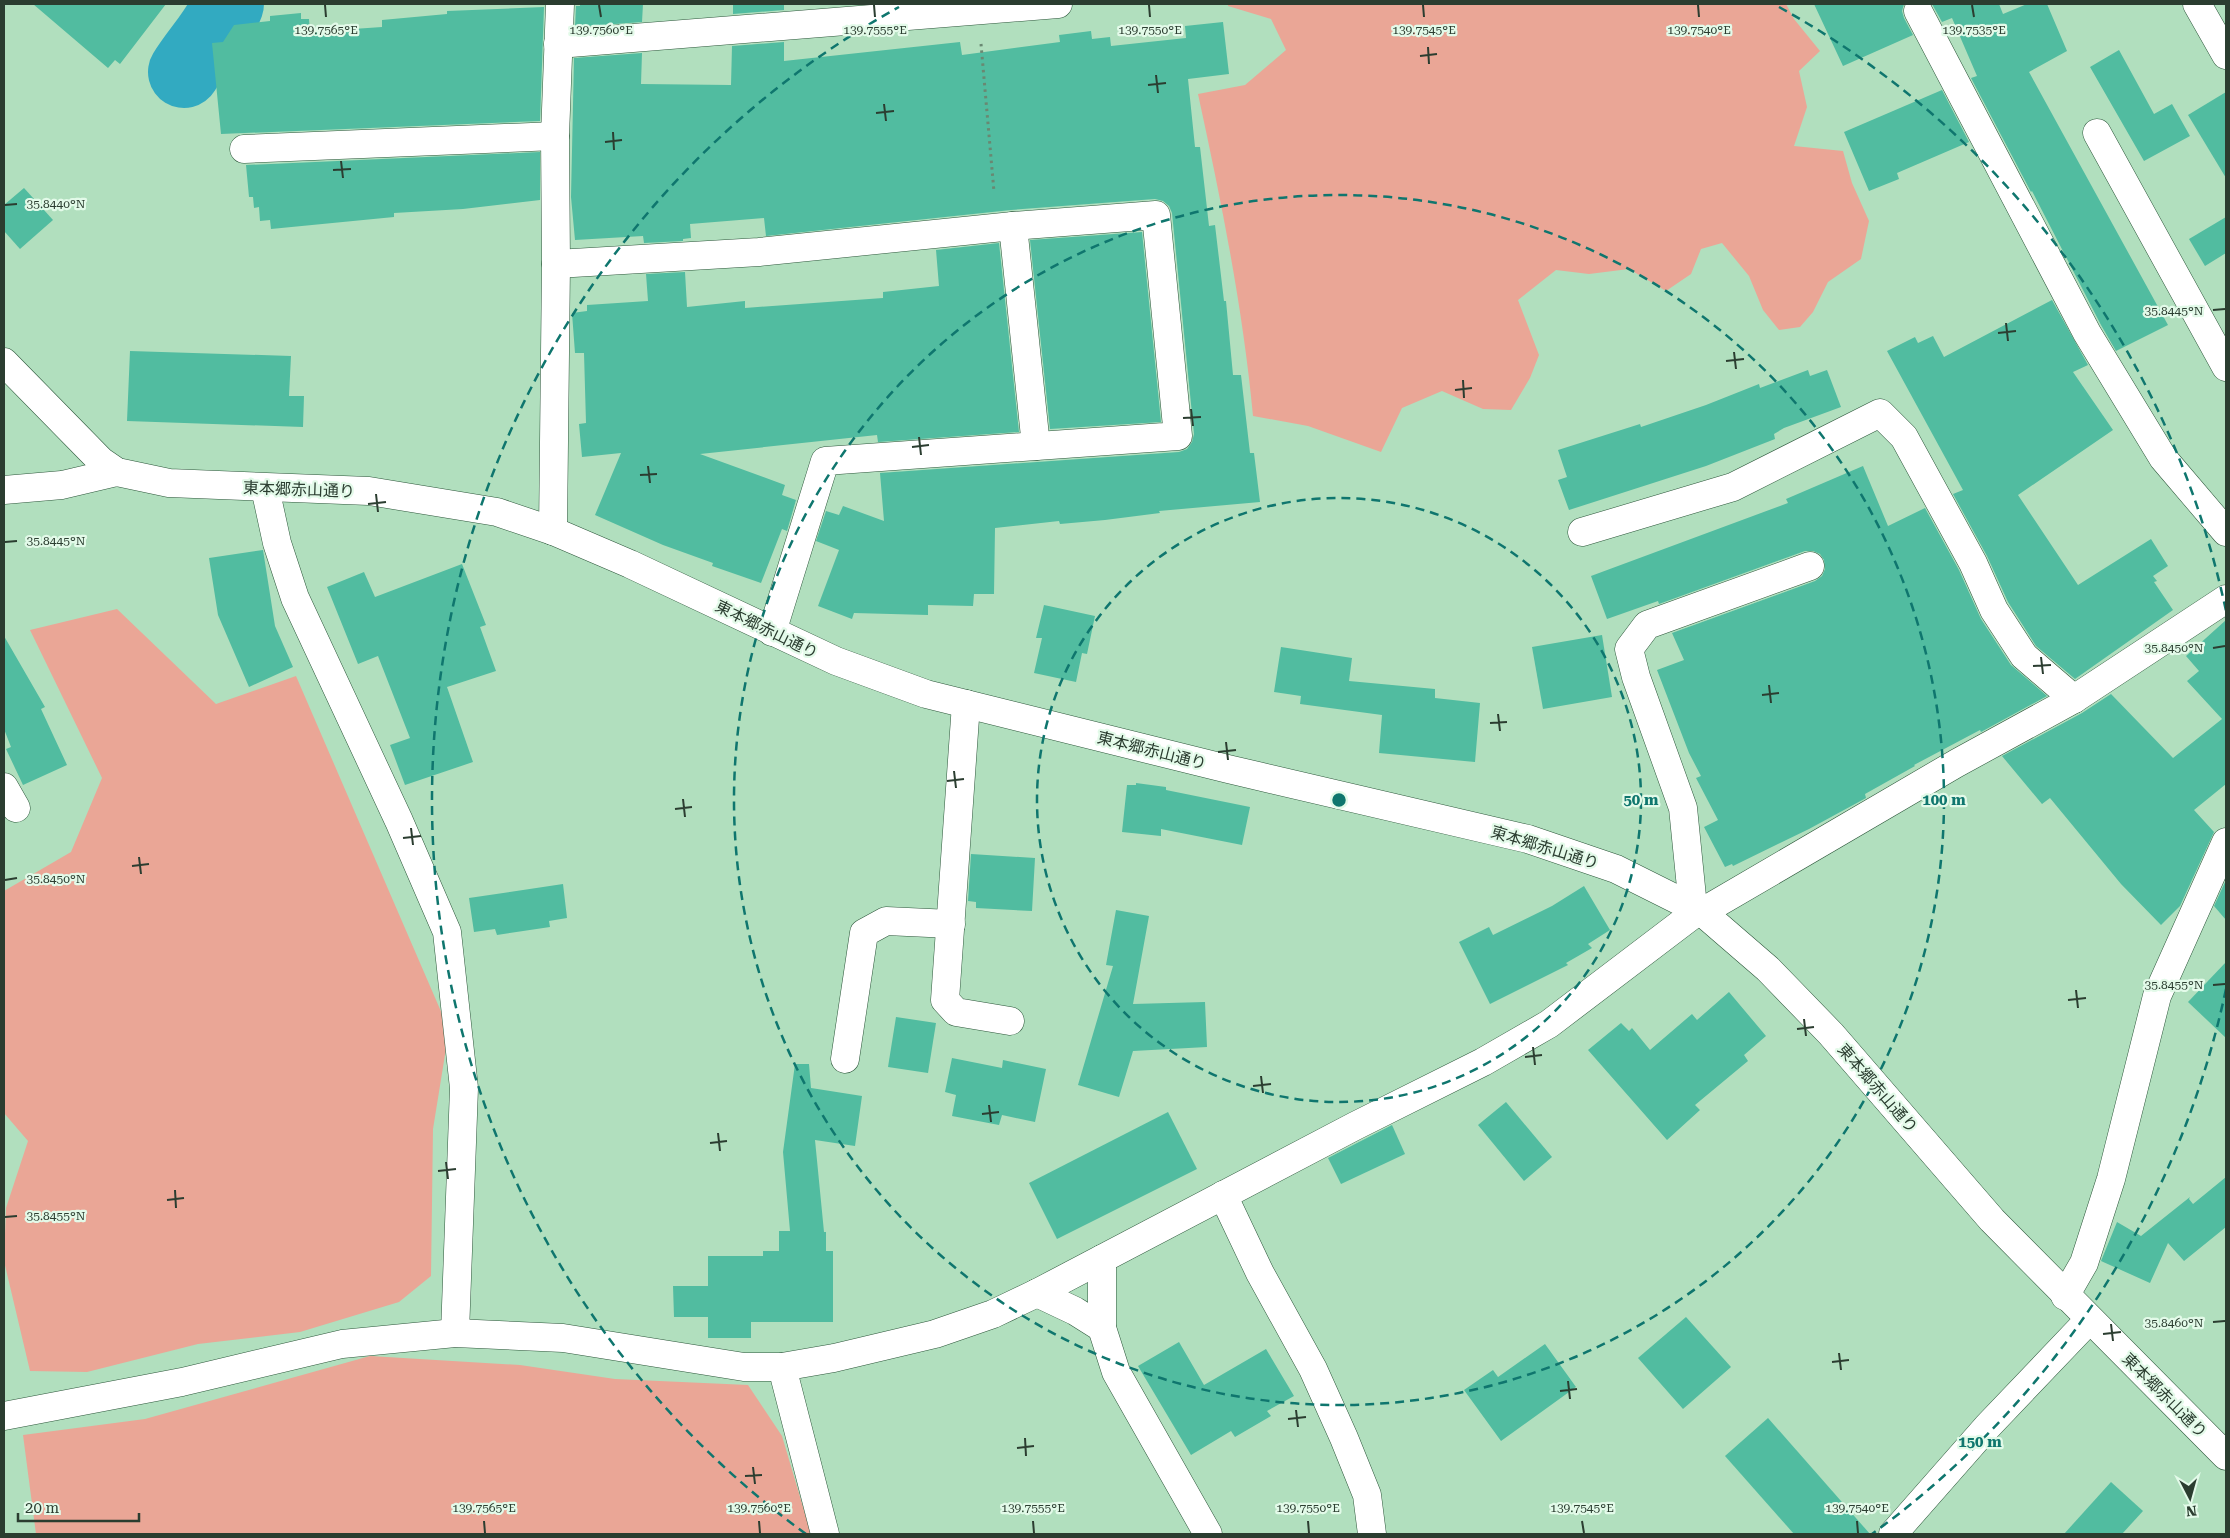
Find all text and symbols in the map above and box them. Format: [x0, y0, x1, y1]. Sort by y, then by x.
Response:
text: 139.7565°E [294, 23, 358, 37]
text: 139.7560°E [569, 23, 633, 37]
text: 139.7555°E [843, 23, 907, 37]
text: 139.7550°E [1118, 23, 1182, 37]
text: 139.7545°E [1392, 23, 1456, 37]
text: 139.7540°E [1667, 23, 1731, 37]
text: 139.7535°E [1942, 23, 2006, 37]
text: 35.8440°N [27, 197, 86, 211]
text: 35.8445°N [2145, 304, 2204, 318]
street label: 東本郷赤山通り [243, 478, 355, 501]
text: 35.8445°N [27, 534, 86, 548]
street label: 東本郷赤山通り [712, 596, 821, 663]
text: 35.8450°N [2145, 641, 2204, 655]
street label: 東本郷赤山通り [1095, 728, 1209, 773]
centre of rings [1330, 791, 1348, 809]
text: 50 m [1623, 791, 1659, 809]
text: 100 m [1922, 791, 1966, 809]
street label: 東本郷赤山通り [1489, 822, 1601, 873]
text: 35.8450°N [27, 872, 86, 886]
text: 35.8455°N [2145, 978, 2204, 992]
street label: 東本郷赤山通り [1834, 1040, 1922, 1137]
text: 35.8455°N [27, 1209, 86, 1223]
text: 35.8460°N [2145, 1316, 2204, 1330]
street label: 東本郷赤山通り [2118, 1349, 2211, 1442]
text: 150 m [1958, 1433, 2002, 1451]
north arrow [2165, 1473, 2215, 1523]
scale bar [18, 1490, 139, 1522]
text: 20 m [25, 1499, 60, 1517]
text: 139.7565°E [452, 1501, 516, 1515]
text: 139.7560°E [727, 1501, 791, 1515]
text: 139.7555°E [1001, 1501, 1065, 1515]
text: 139.7550°E [1276, 1501, 1340, 1515]
text: 139.7545°E [1550, 1501, 1614, 1515]
text: 139.7540°E [1825, 1501, 1889, 1515]
text: N [2185, 1502, 2198, 1519]

